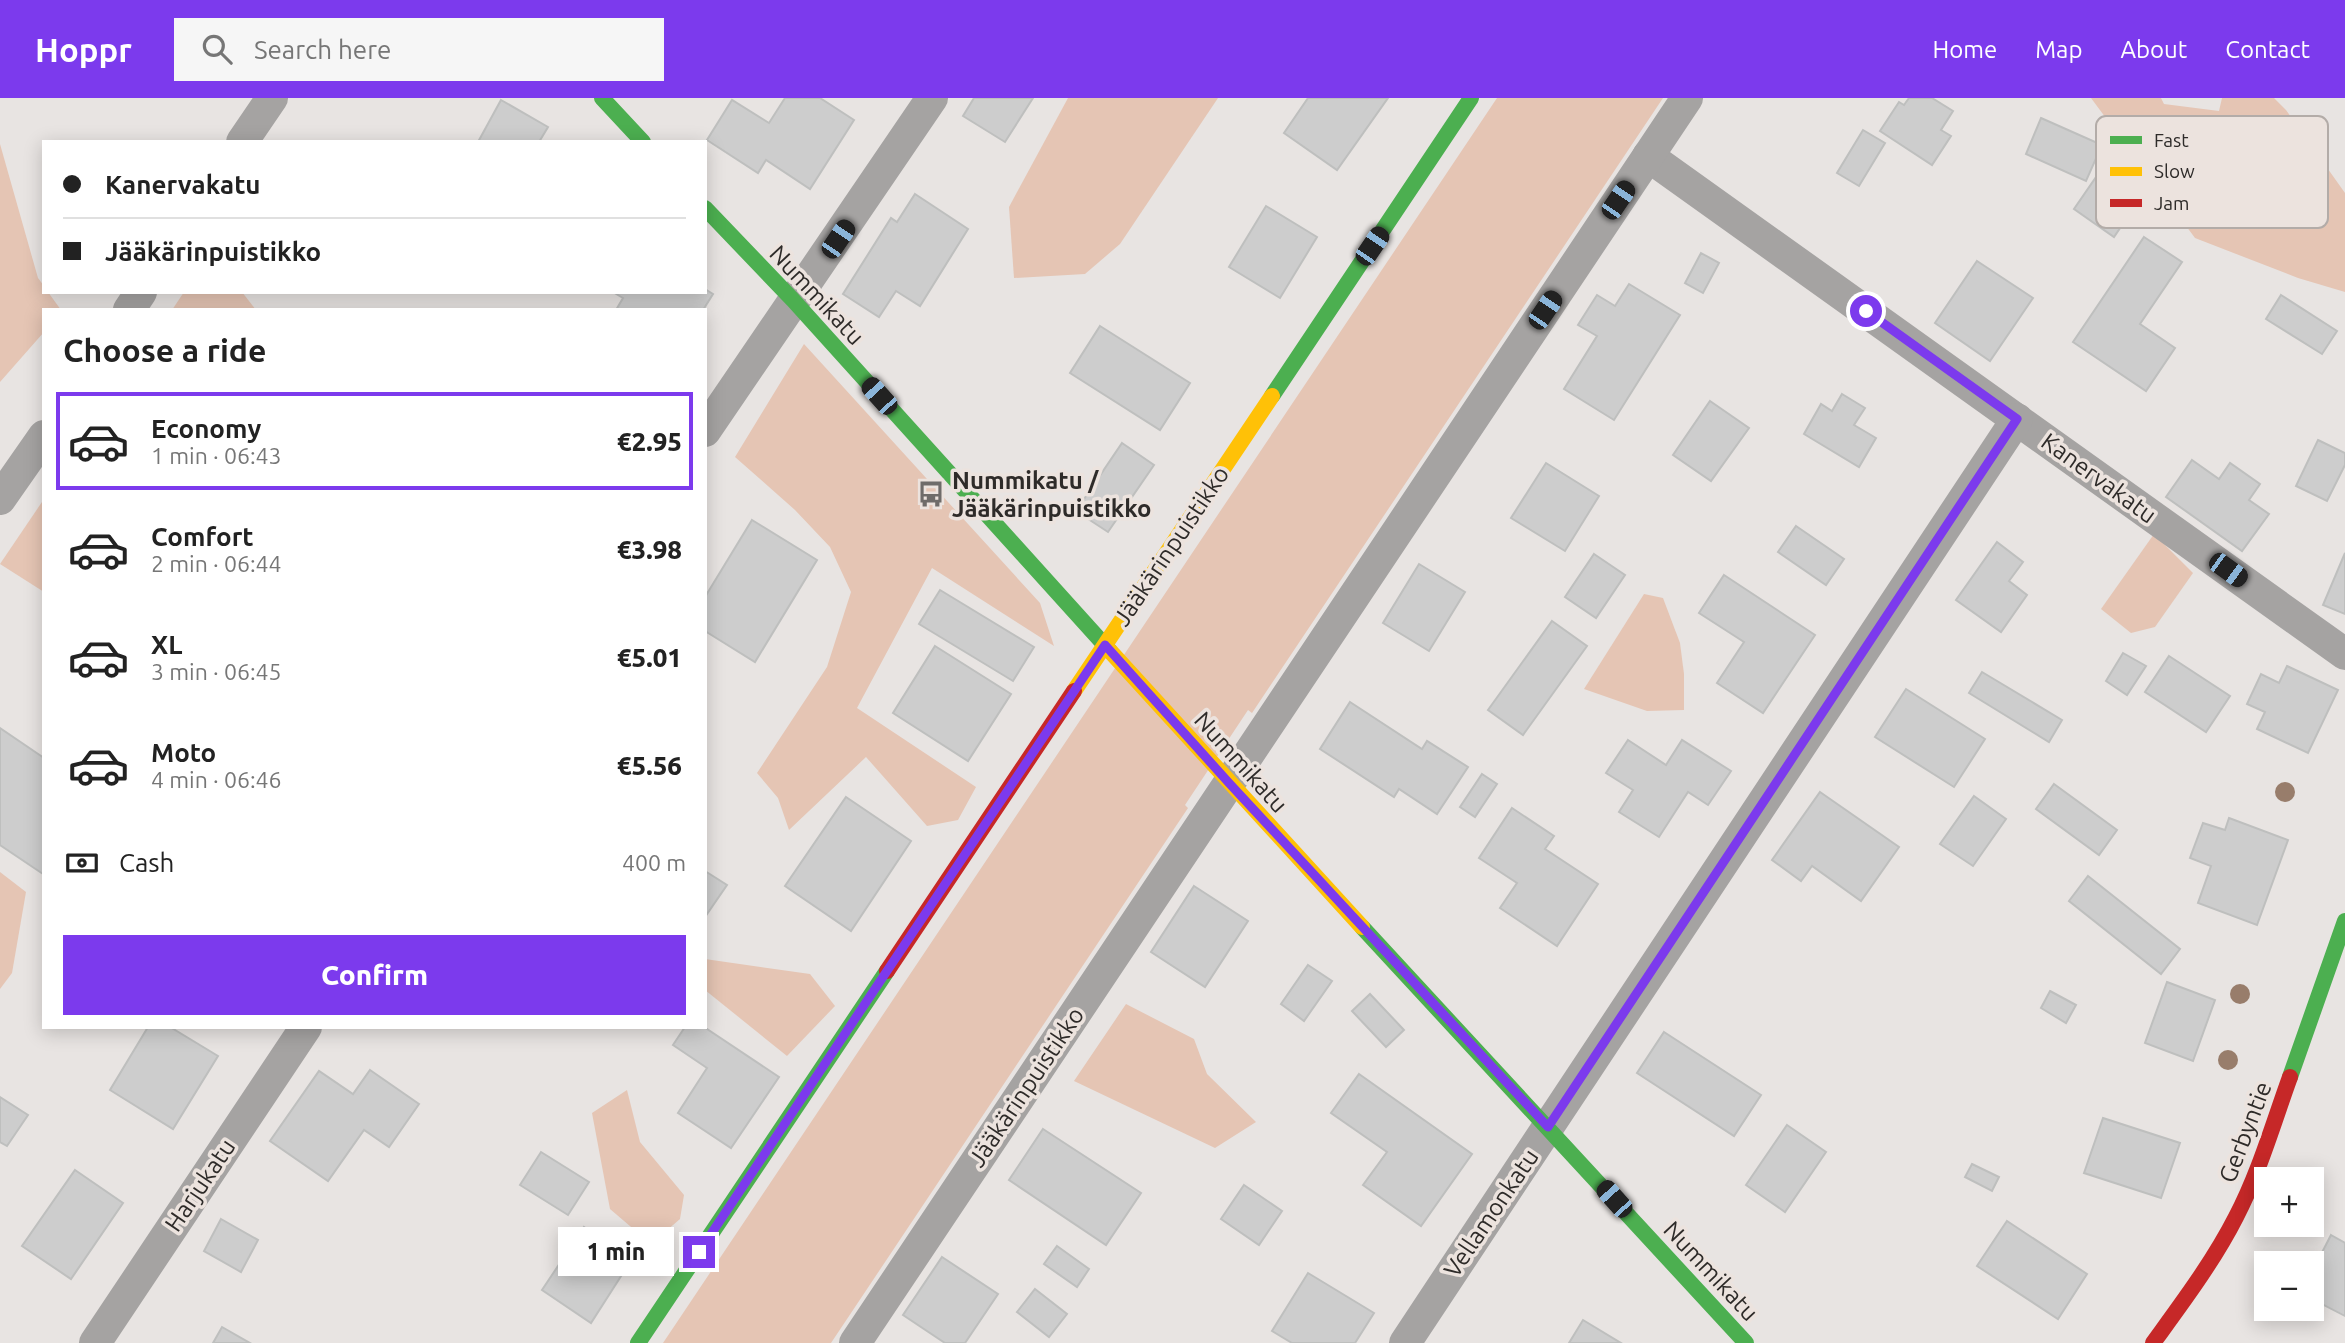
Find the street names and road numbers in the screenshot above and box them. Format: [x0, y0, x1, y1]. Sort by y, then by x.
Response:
street label: Nummikatu [764, 240, 870, 350]
street label: Kanervakatu [2036, 427, 2162, 529]
street label: Jääkärinpuistikko [1108, 461, 1234, 631]
street label: Nummikatu [1189, 706, 1293, 818]
street label: Jääkärinpuistikko [963, 1002, 1089, 1172]
street label: Gerbyntie [2213, 1078, 2277, 1186]
street label: Harjukatu [159, 1134, 241, 1236]
street label: Vellamonkatu [1438, 1144, 1544, 1282]
street label: Nummikatu [1658, 1216, 1764, 1326]

